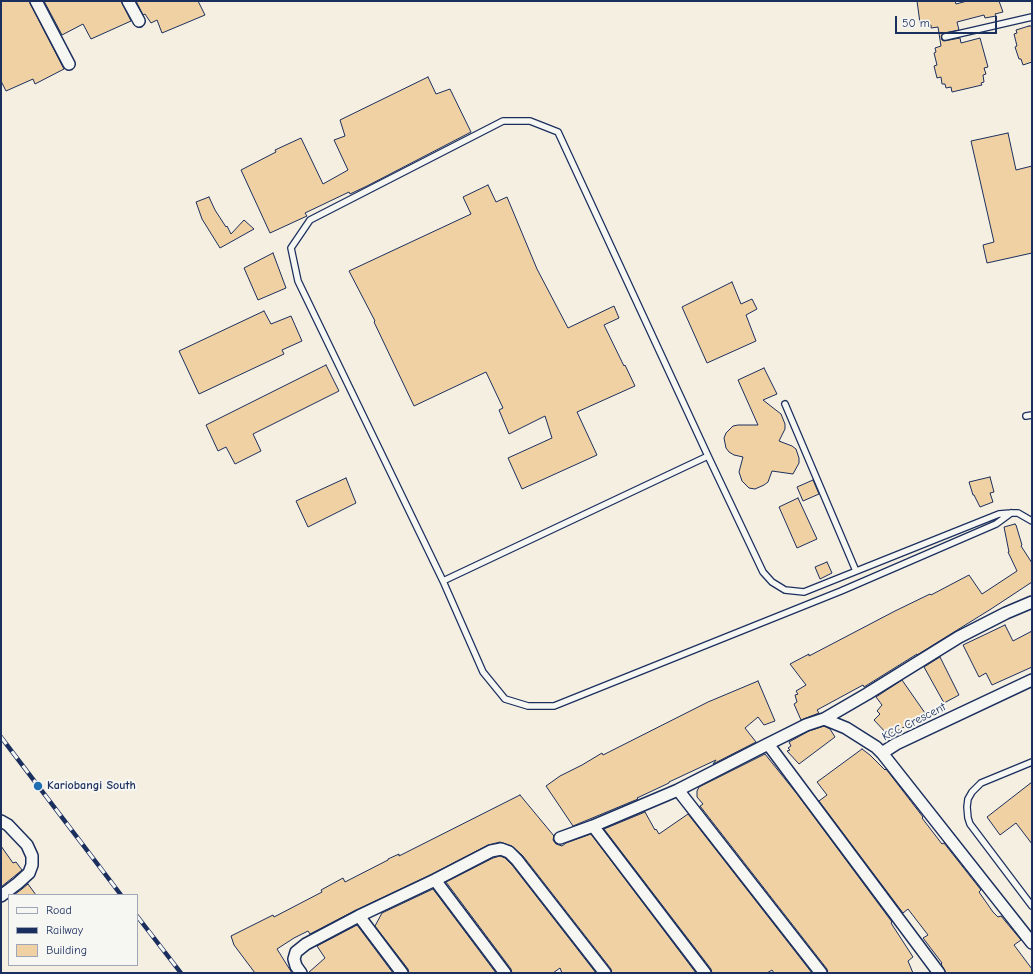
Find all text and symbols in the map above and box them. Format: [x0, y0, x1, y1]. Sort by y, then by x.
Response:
scale bar [897, 8, 999, 34]
text: 50 m [902, 16, 930, 30]
street label: KCC Crescent [880, 700, 948, 744]
place label: Kariobangi South [47, 779, 136, 793]
marker: Kariobangi South [32, 780, 44, 792]
legend [8, 894, 138, 966]
text: Road [46, 903, 72, 917]
text: Railway [46, 923, 83, 937]
text: Building [46, 943, 87, 957]

